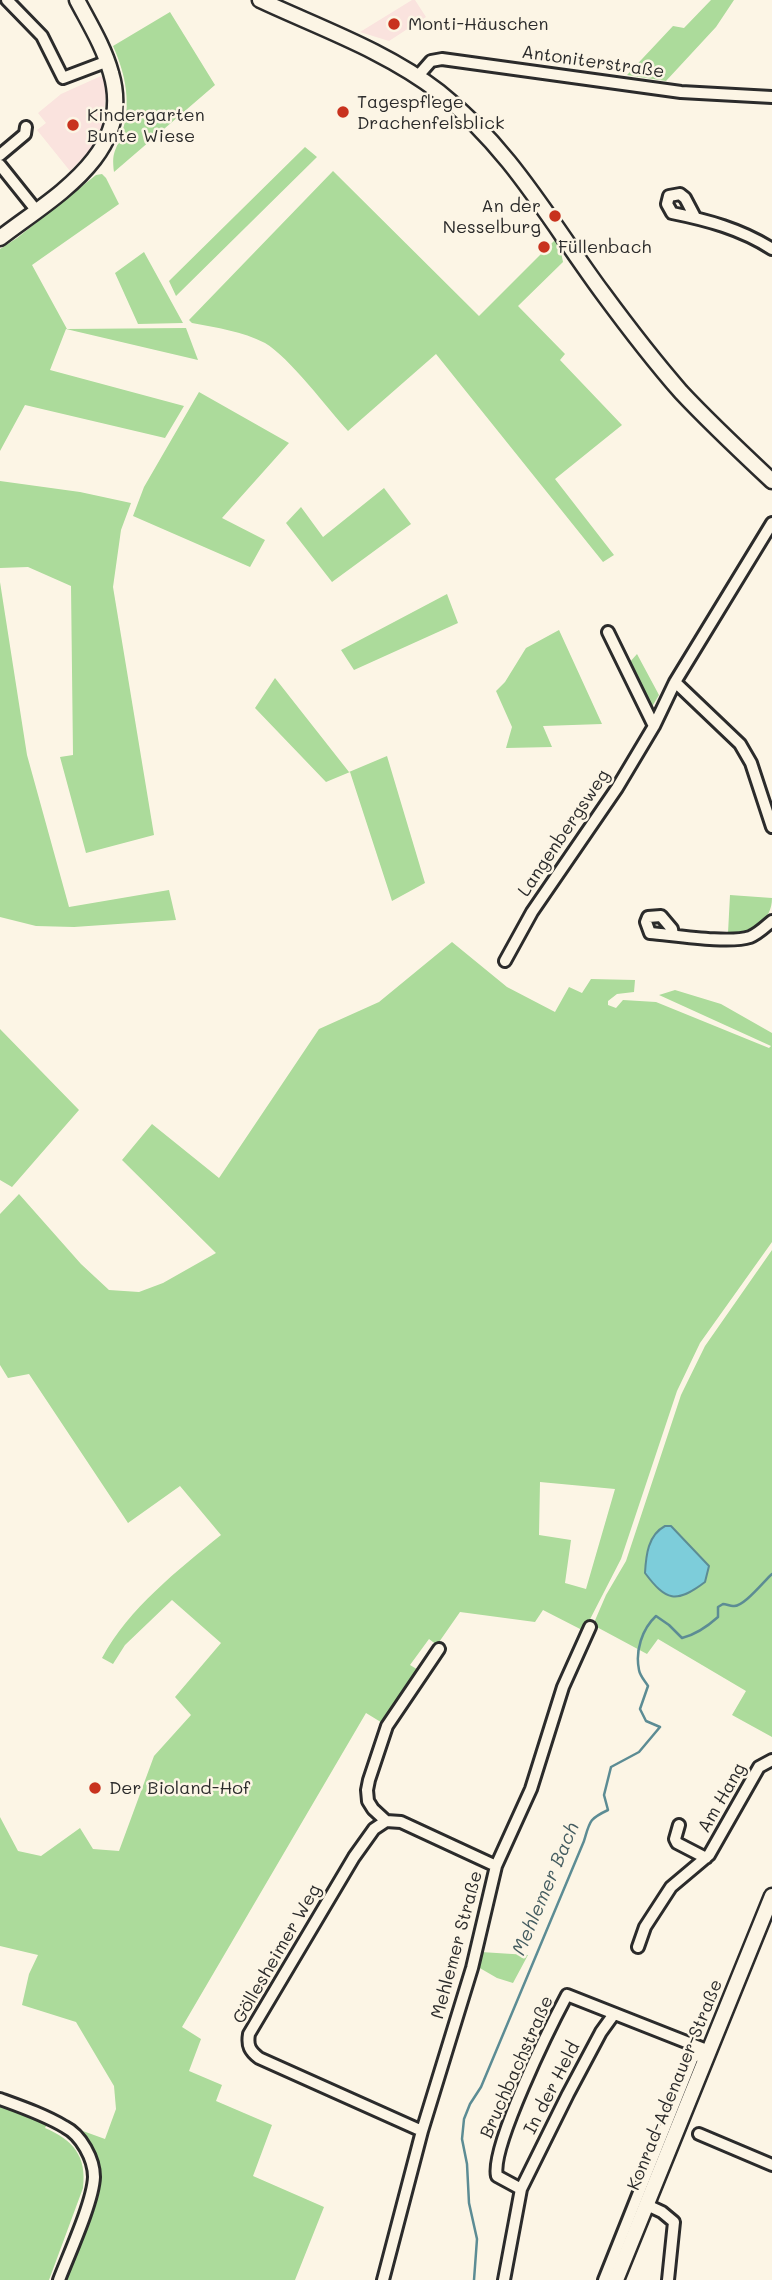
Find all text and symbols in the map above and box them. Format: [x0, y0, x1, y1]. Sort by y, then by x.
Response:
place label: Monti-Häuschen [408, 13, 549, 35]
marker: Monti-Häuschen [386, 16, 402, 32]
street label: Antoniterstraße [520, 41, 666, 83]
place label: Tagespflege Drachenfelsblick [357, 91, 505, 134]
place label: Kindergarten Bunte Wiese [87, 104, 205, 146]
marker: Tagespflege Drachenfelsblick [335, 104, 351, 120]
marker: Kindergarten Bunte Wiese [65, 117, 81, 133]
place label: An der Nesselburg [443, 195, 541, 238]
marker: An der Nesselburg [547, 208, 563, 224]
place label: Füllenbach [558, 236, 651, 258]
marker: Füllenbach [536, 239, 552, 255]
street label: Langenbergsweg [514, 765, 614, 901]
street label: Am Hang [693, 1759, 751, 1837]
place label: Der Bioland-Hof [109, 1777, 250, 1799]
marker: Der Bioland-Hof [87, 1780, 103, 1796]
water label: Mehlemer Bach [508, 1819, 584, 1959]
street label: Mehlemer Straße [427, 1869, 487, 2021]
street label: Göllesheimer Weg [228, 1880, 326, 2028]
street label: Konrad-Adenauer-Straße [623, 1976, 727, 2194]
street label: Bruchbachstraße [476, 1992, 558, 2142]
street label: In der Held [519, 2038, 585, 2138]

